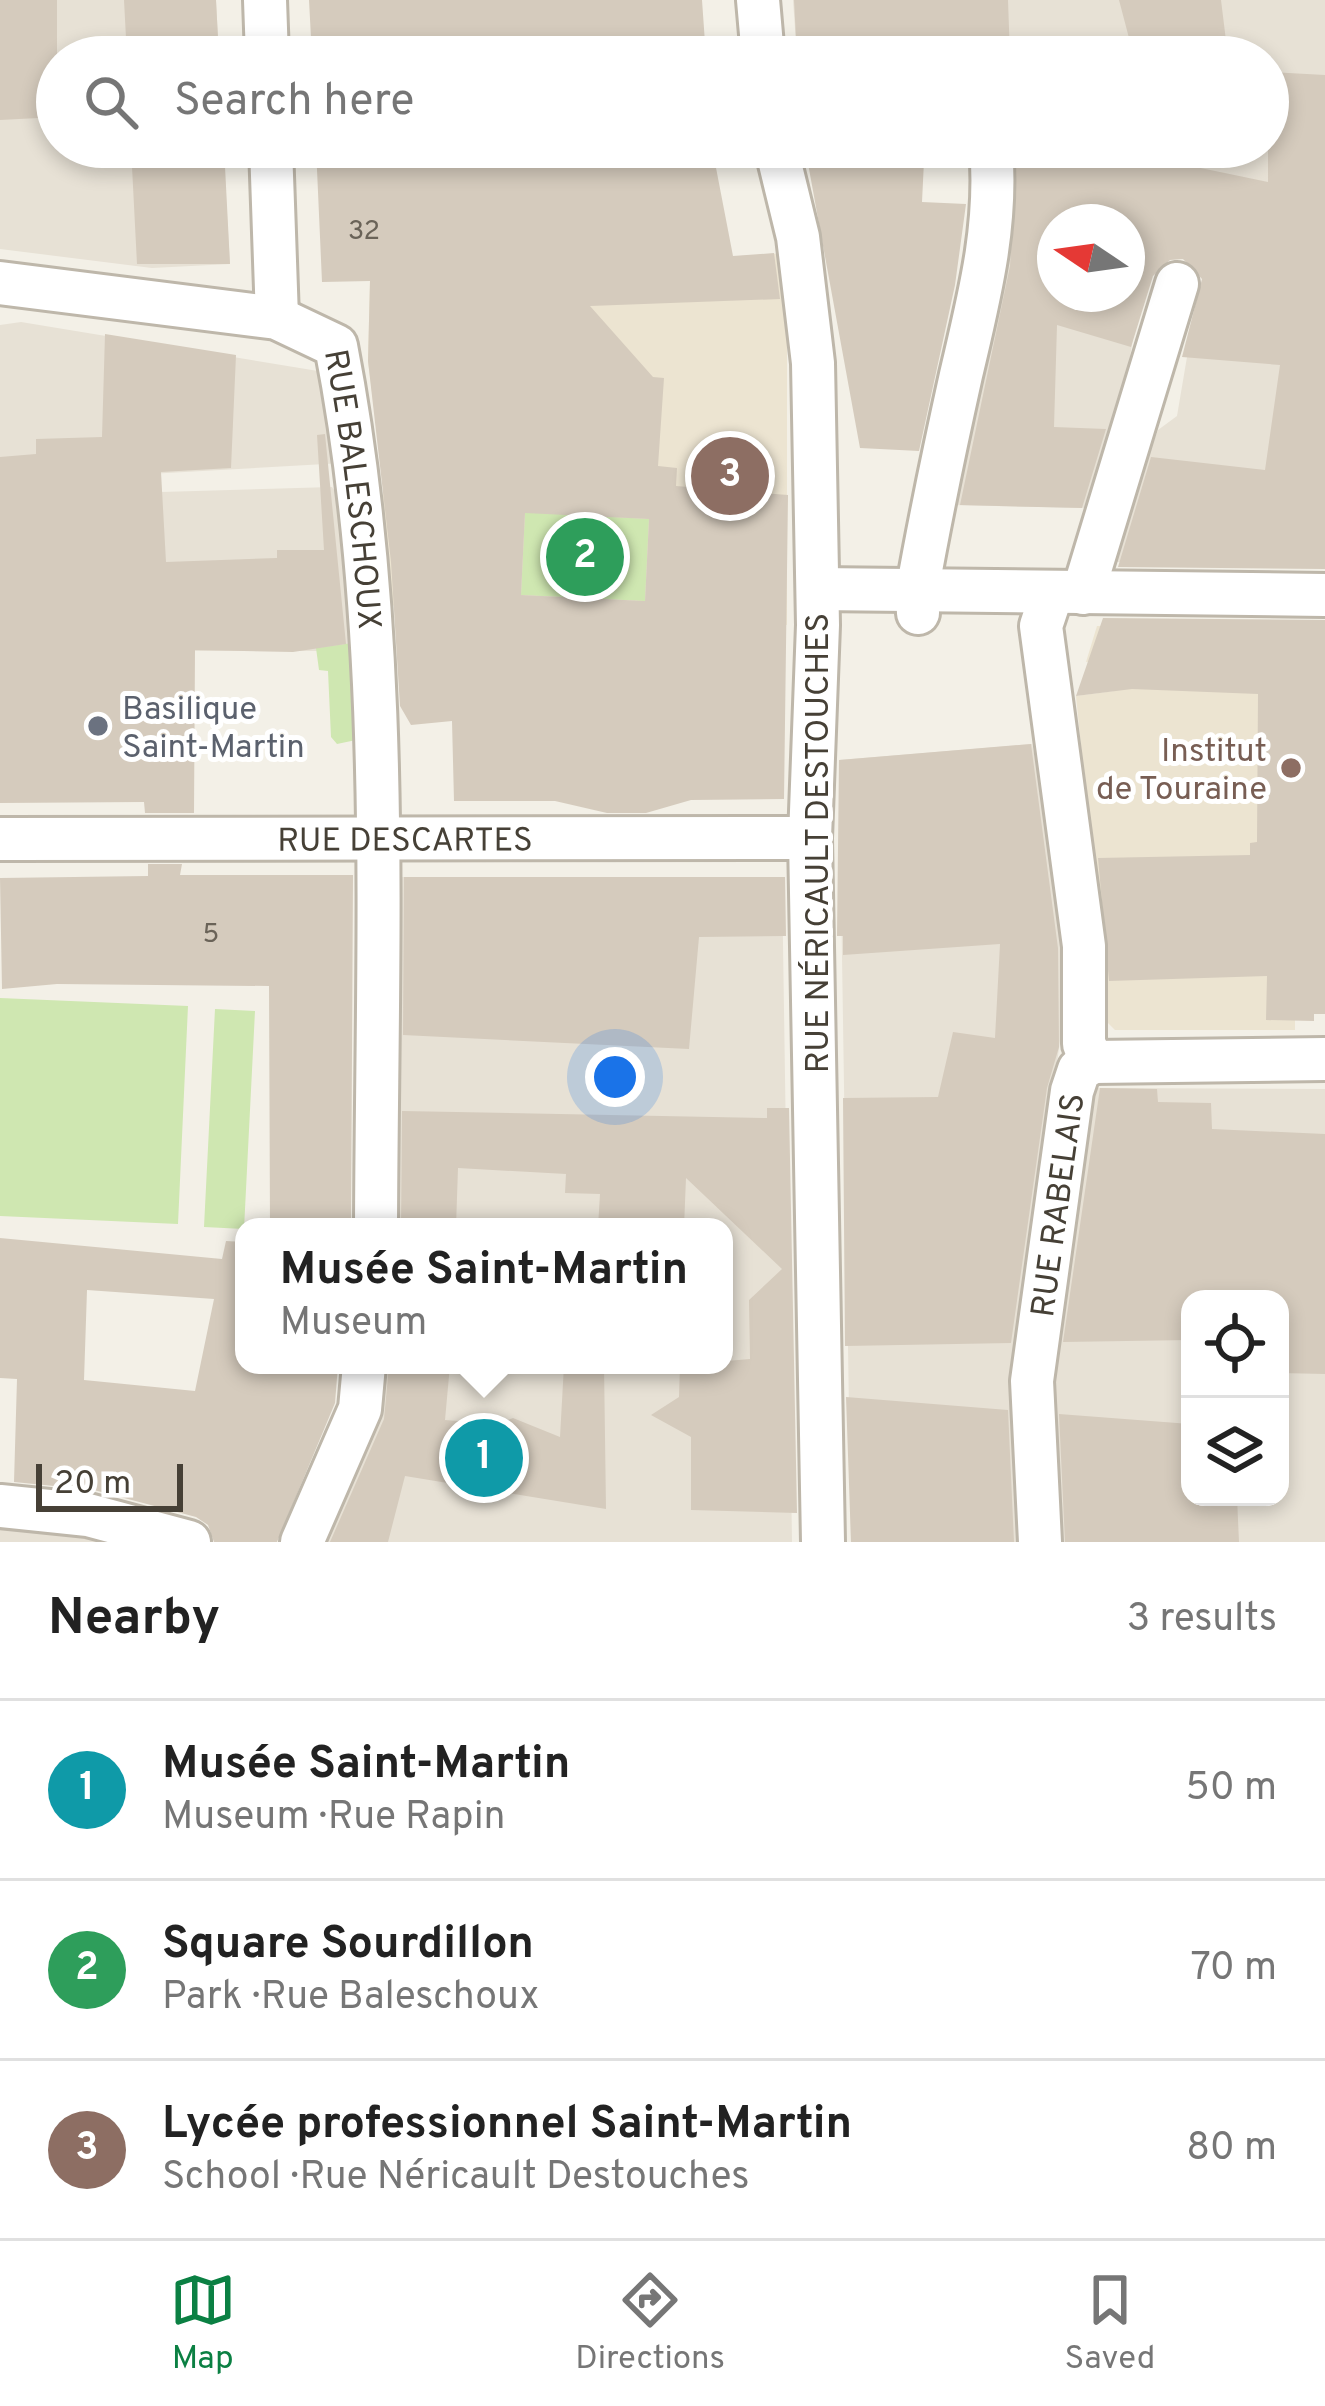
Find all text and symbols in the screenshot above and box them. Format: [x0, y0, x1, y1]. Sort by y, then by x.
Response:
search box [36, 36, 1289, 168]
icon: search [78, 69, 144, 135]
text: Search here [174, 74, 414, 131]
north arrow [1037, 204, 1145, 312]
house number: 32 [348, 215, 380, 249]
street label: RUE BALESCHOUX [312, 346, 388, 631]
pin: 3 [691, 431, 769, 521]
pin: 2 [546, 512, 624, 602]
street label: RUE NÉRICAULT DESTOUCHES [798, 613, 841, 1073]
place label: Basilique Saint-Martin [122, 690, 305, 770]
marker: Basilique Saint-Martin [85, 713, 111, 739]
place label: Institut de Touraine [1096, 732, 1267, 812]
marker: Institut de Touraine [1278, 755, 1304, 781]
street label: RUE DESCARTES [277, 821, 533, 864]
house number: 5 [203, 918, 219, 952]
your location [585, 1047, 645, 1107]
street label: RUE RABELAIS [1024, 1091, 1096, 1320]
popup [235, 1218, 733, 1374]
text: Musée Saint-Martin [280, 1243, 688, 1300]
map controls [1181, 1290, 1289, 1506]
button: locate [1181, 1290, 1289, 1398]
text: Museum [280, 1300, 427, 1349]
button: layers [1181, 1398, 1289, 1506]
pin: 1 [445, 1413, 523, 1503]
scale bar [36, 1458, 183, 1511]
text: 20 m [54, 1464, 131, 1506]
text: Nearby [48, 1588, 220, 1653]
text: 3 results [1127, 1596, 1277, 1645]
text: Musée Saint-Martin [162, 1737, 570, 1794]
text: 1 [79, 1765, 95, 1814]
text: 50 m [1186, 1765, 1277, 1814]
text: Museum · Rue Rapin [162, 1794, 506, 1843]
text: Square Sourdillon [162, 1917, 534, 1974]
text: 2 [75, 1945, 99, 1994]
text: 70 m [1191, 1945, 1277, 1994]
text: Park · Rue Baleschoux [162, 1974, 539, 2023]
text: Lycée professionnel Saint-Martin [162, 2097, 852, 2154]
text: 3 [75, 2125, 99, 2174]
text: 80 m [1186, 2125, 1277, 2174]
text: School · Rue Néricault Destouches [162, 2154, 749, 2203]
tab: Map [170, 2267, 236, 2381]
tab: Directions [575, 2267, 725, 2381]
tab: Saved [1065, 2267, 1155, 2381]

